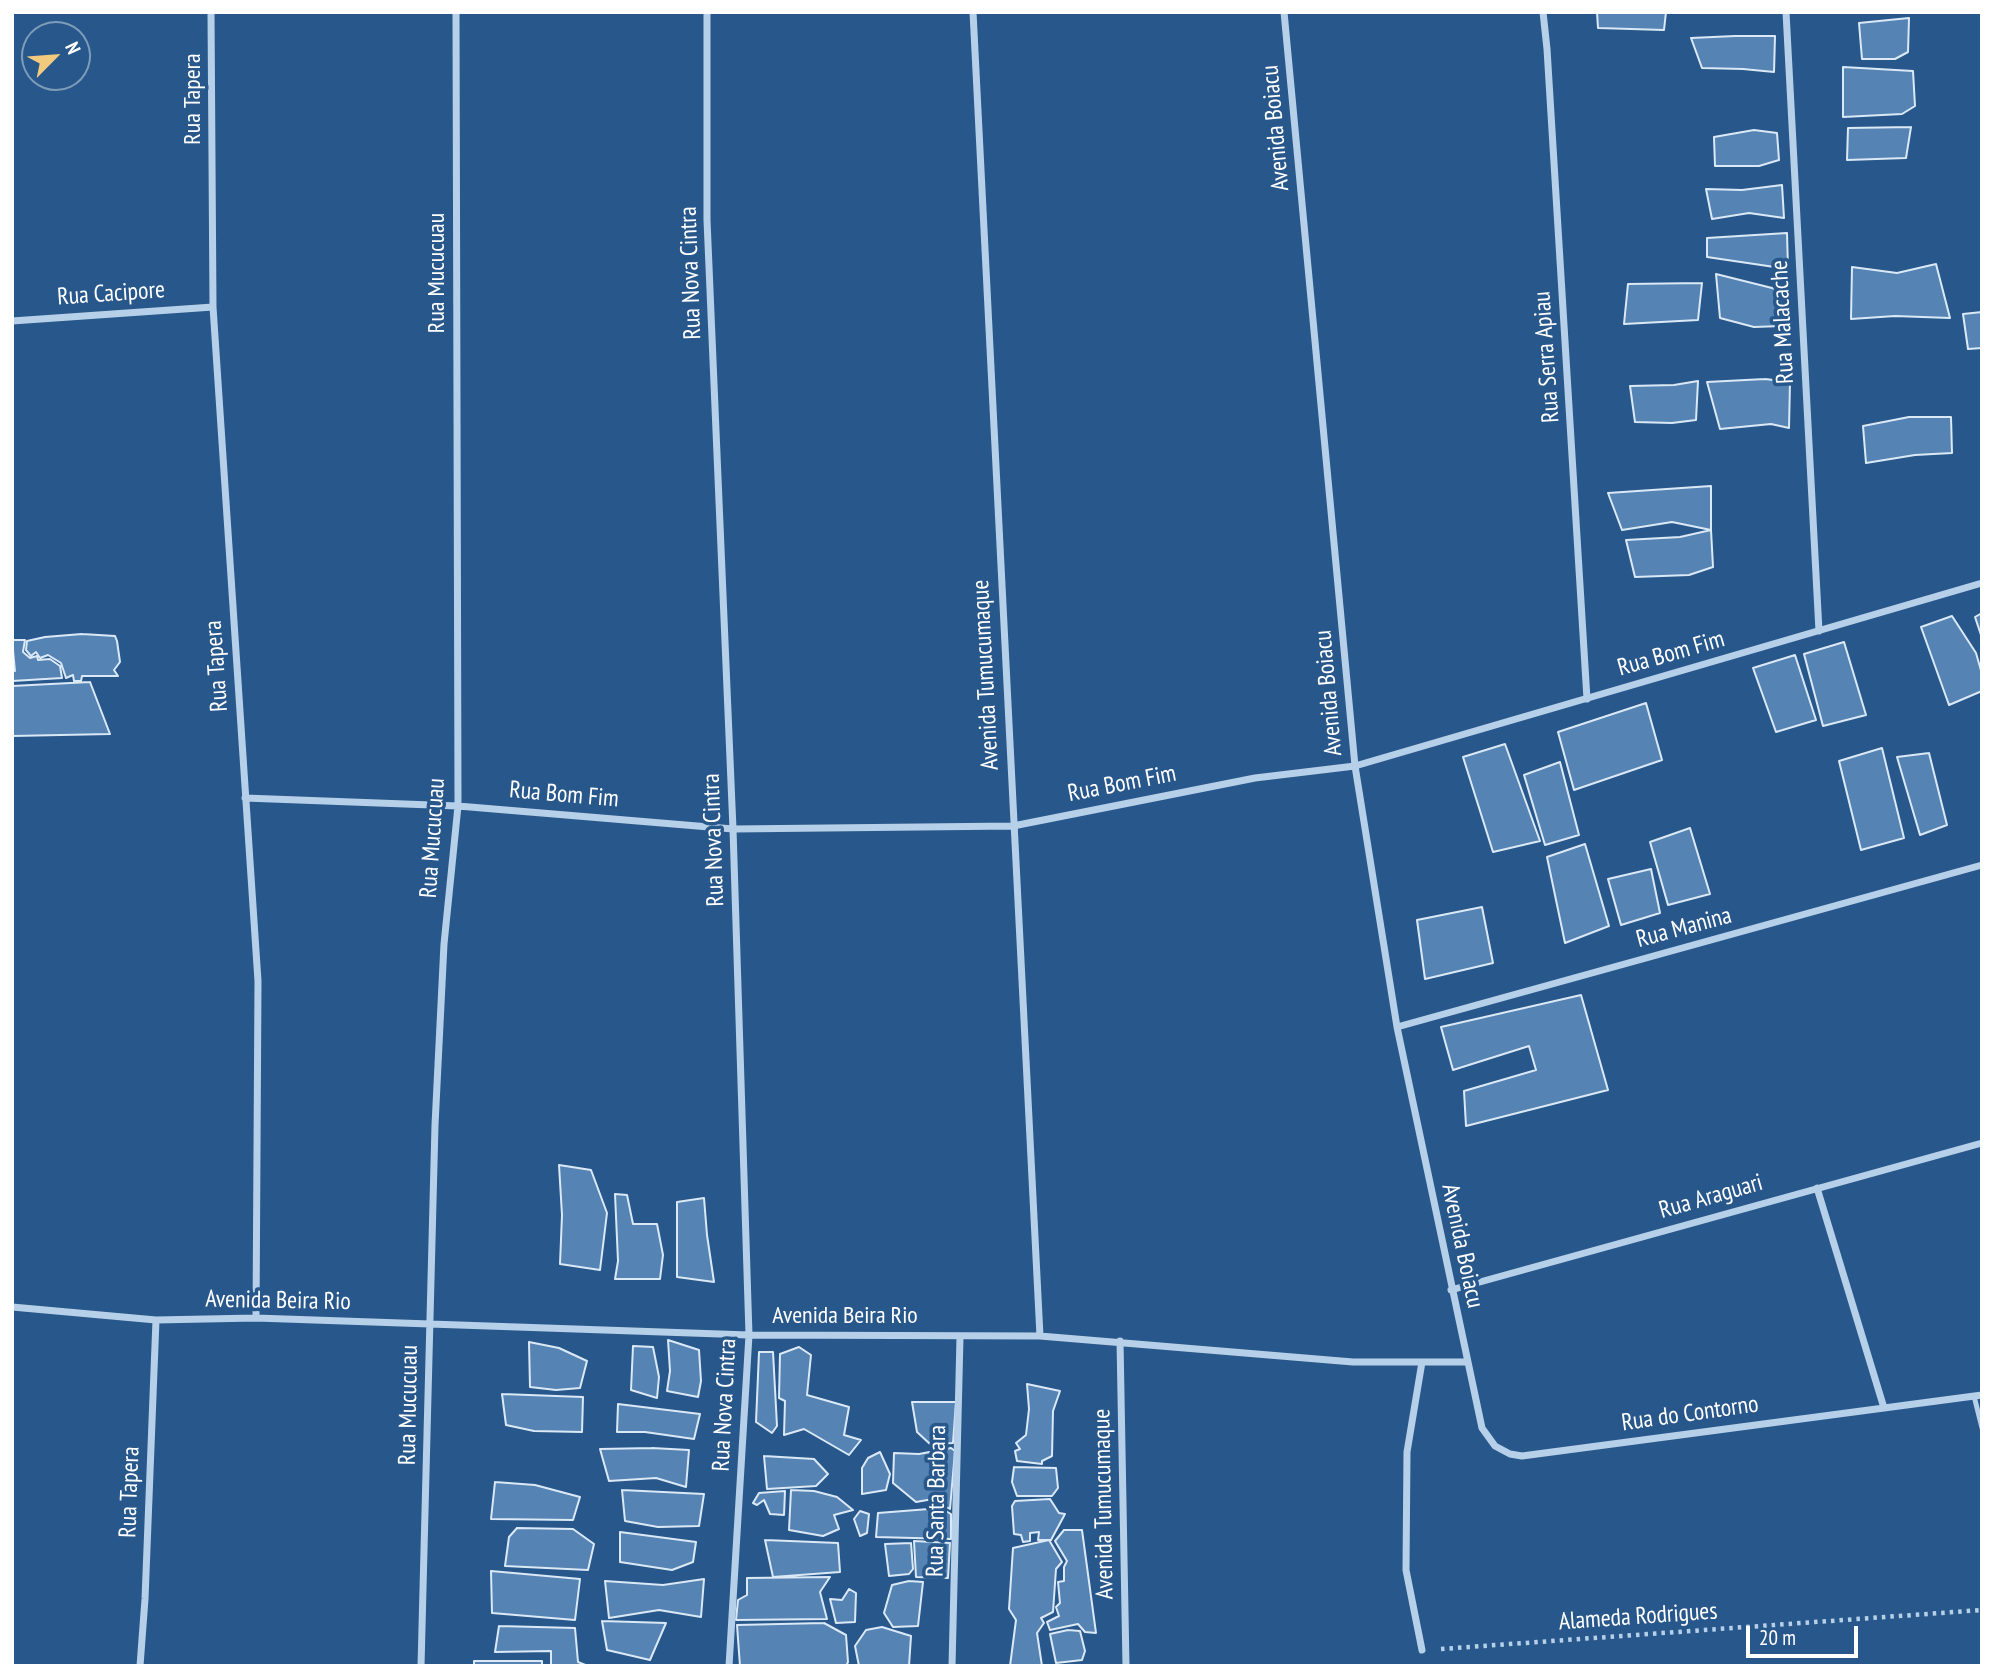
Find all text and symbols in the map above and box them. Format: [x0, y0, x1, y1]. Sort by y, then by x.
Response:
north arrow [21, 21, 91, 91]
text: N [60, 38, 86, 58]
street label: Rua Tapera [179, 53, 207, 145]
street label: Avenida Boiacu [1256, 64, 1296, 192]
street label: Rua Nova Cintra [674, 206, 708, 340]
street label: Rua Mucucuau [423, 213, 451, 333]
street label: Rua Malacache [1765, 259, 1801, 385]
street label: Rua Cacipore [56, 276, 166, 312]
street label: Rua Serra Apiau [1528, 290, 1566, 424]
street label: Avenida Tumucumaque [967, 579, 1005, 771]
street label: Rua Tapera [199, 619, 235, 713]
street label: Rua Bom Fim [1614, 625, 1728, 683]
street label: Avenida Boiacu [1309, 629, 1349, 757]
street label: Rua Bom Fim [1065, 759, 1179, 809]
street label: Rua Nova Cintra [697, 773, 731, 907]
street label: Rua Bom Fim [508, 776, 620, 814]
street label: Rua Mucucuau [414, 777, 452, 899]
street label: Rua Manina [1633, 901, 1735, 955]
street label: Rua Araguari [1656, 1169, 1766, 1225]
street label: Avenida Boiacu [1435, 1181, 1489, 1311]
street label: Avenida Beira Rio [205, 1285, 351, 1317]
street label: Avenida Beira Rio [772, 1302, 918, 1330]
street label: Rua Nova Cintra [707, 1338, 743, 1472]
street label: Rua Mucucuau [394, 1345, 424, 1465]
street label: Rua do Contorno [1620, 1390, 1760, 1438]
street label: Avenida Tumucumaque [1088, 1408, 1120, 1600]
street label: Rua Santa Barbara [921, 1425, 953, 1577]
street label: Rua Tapera [114, 1446, 146, 1538]
street label: Alameda Rodrigues [1558, 1597, 1718, 1637]
scale bar [1749, 1612, 1861, 1656]
text: 20 m [1759, 1624, 1796, 1651]

